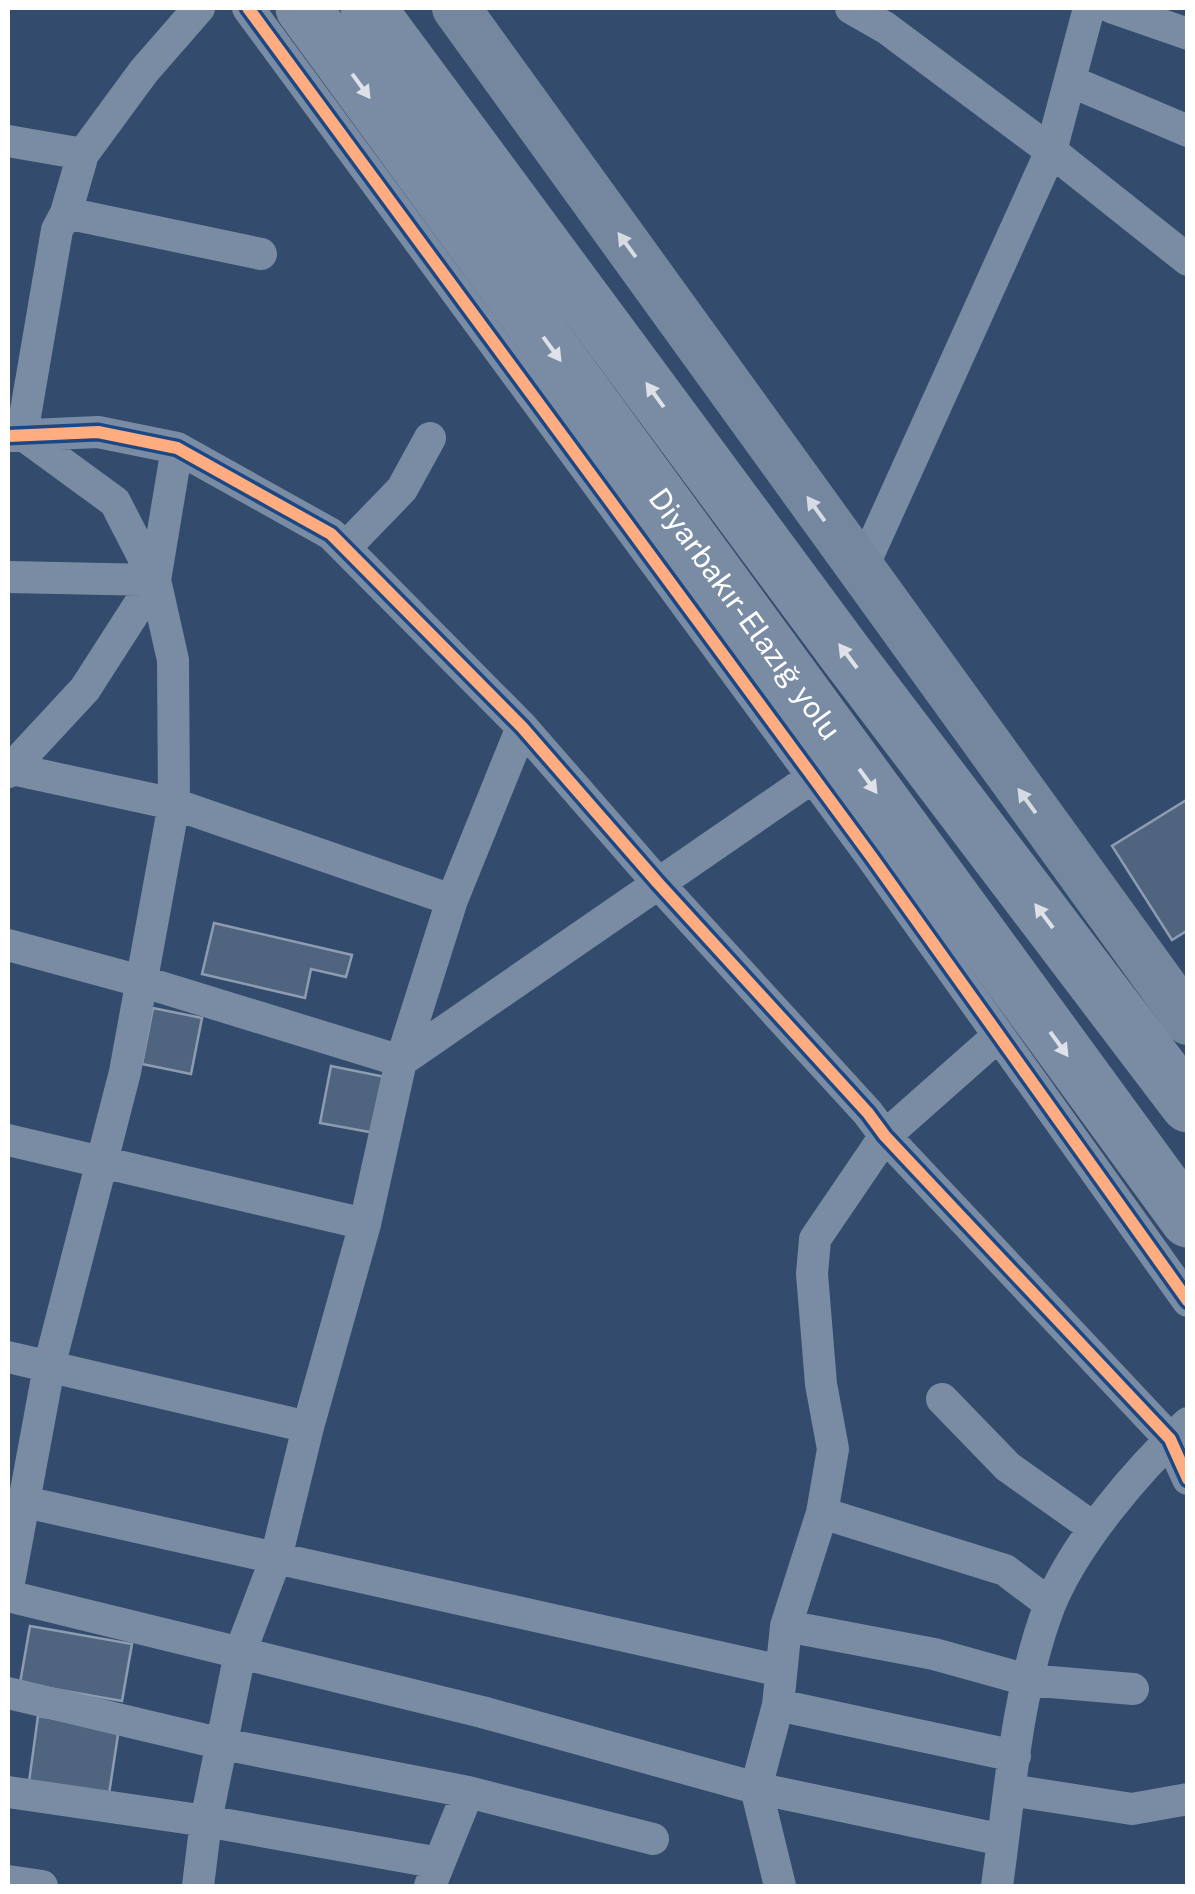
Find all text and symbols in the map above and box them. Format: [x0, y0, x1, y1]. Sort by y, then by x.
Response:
one-way arrow [350, 73, 370, 99]
one-way arrow [618, 232, 637, 258]
one-way arrow [542, 335, 562, 362]
one-way arrow [646, 382, 665, 408]
street label: Diyarbakır-Elazığ yolu [642, 481, 849, 746]
one-way arrow [807, 496, 827, 522]
one-way arrow [838, 643, 858, 669]
one-way arrow [858, 768, 877, 794]
one-way arrow [1018, 788, 1038, 814]
one-way arrow [1034, 903, 1055, 929]
one-way arrow [1049, 1030, 1068, 1057]

